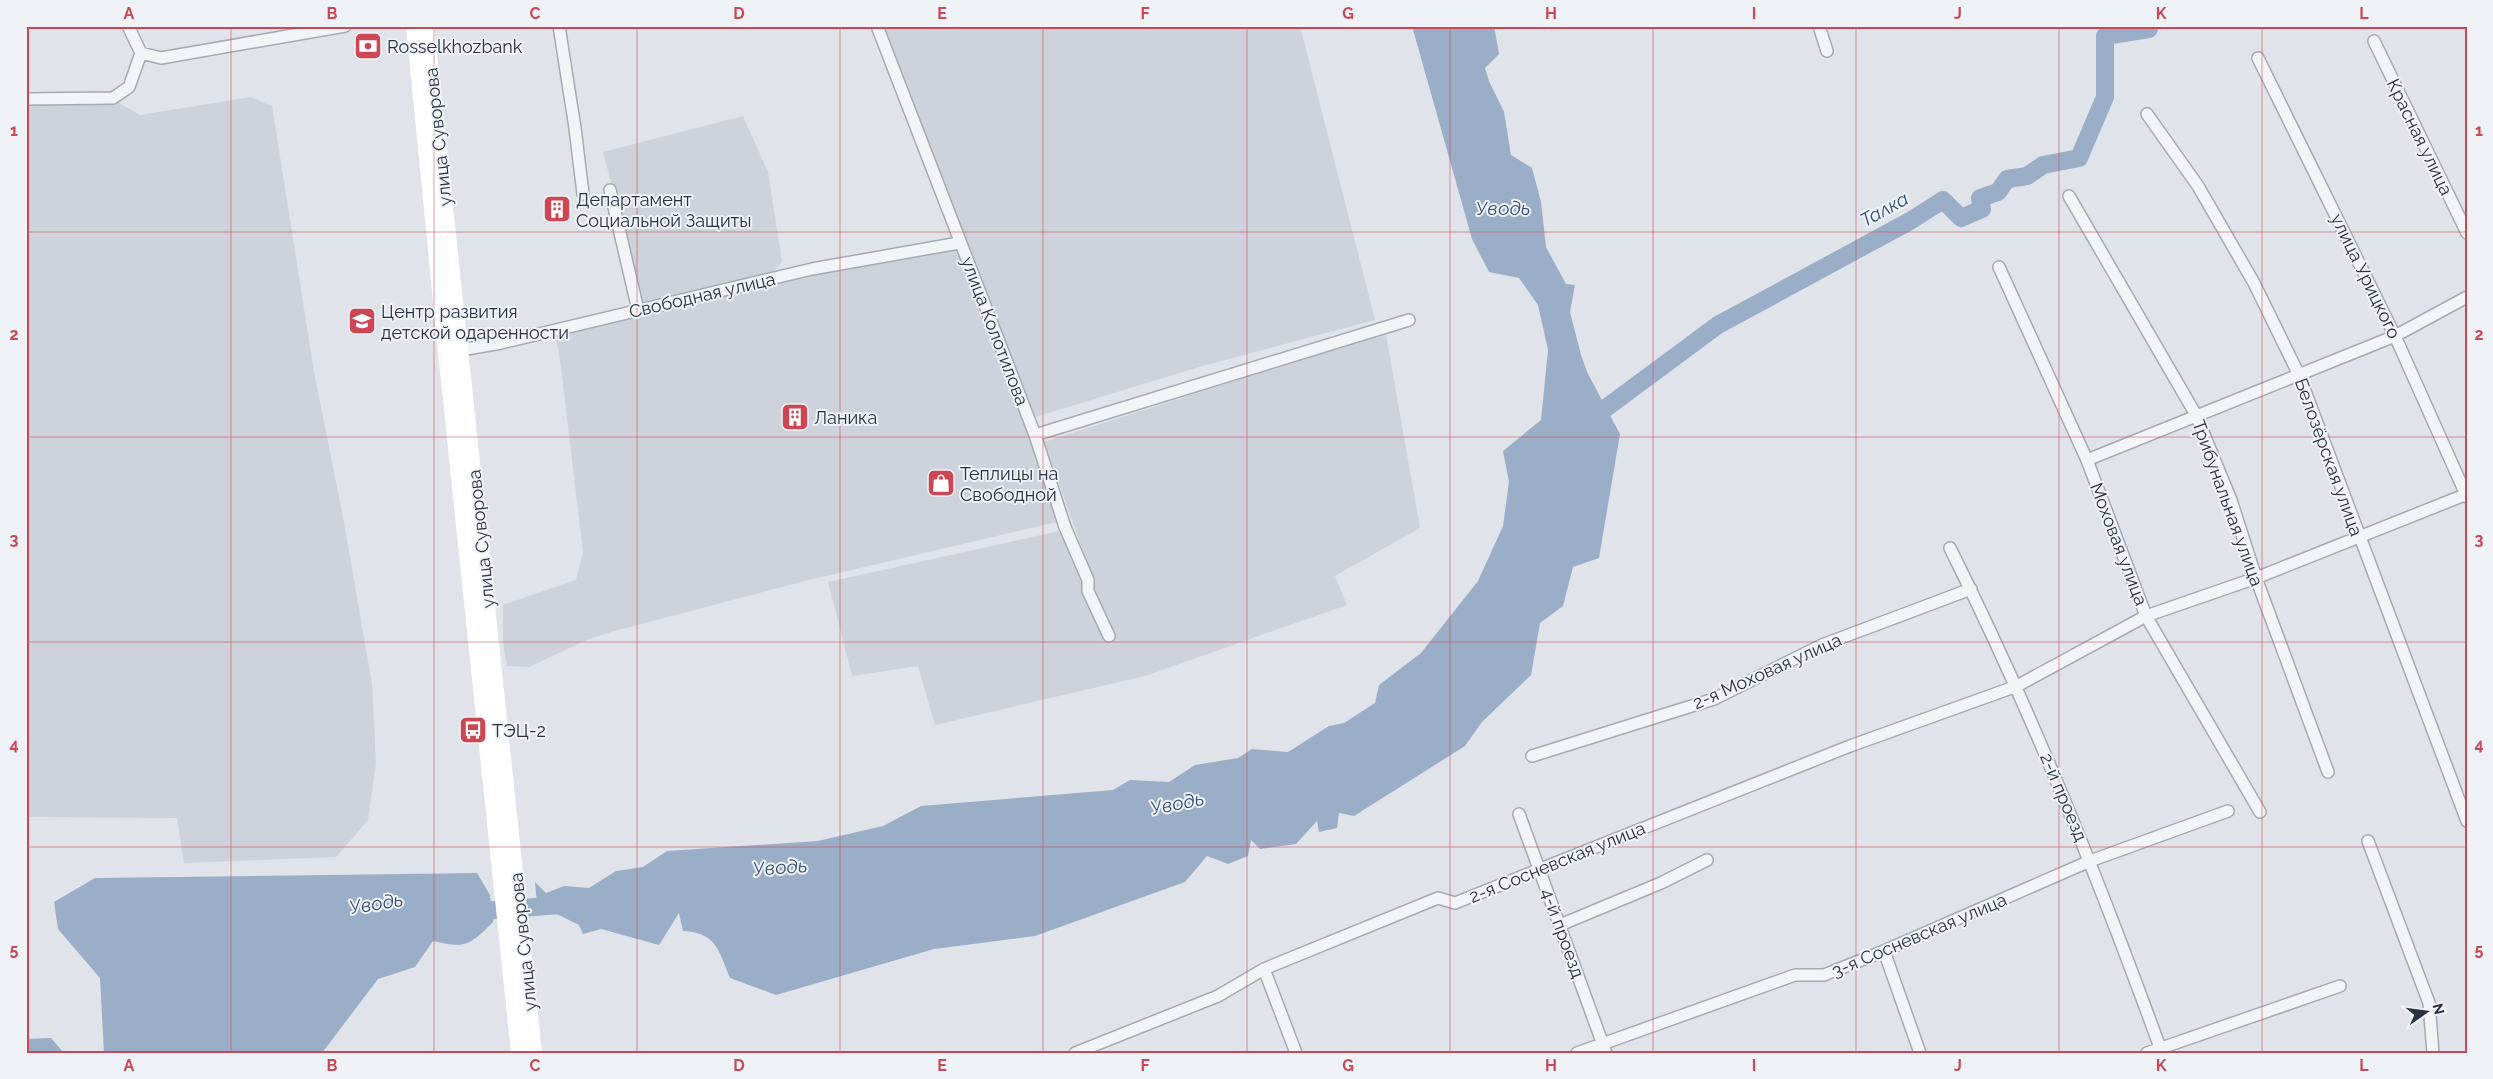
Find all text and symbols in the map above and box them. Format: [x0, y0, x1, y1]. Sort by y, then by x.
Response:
text: A [124, 4, 135, 23]
text: B [327, 4, 338, 23]
text: C [530, 4, 541, 23]
text: D [733, 4, 745, 23]
text: E [937, 4, 947, 23]
text: F [1140, 4, 1150, 23]
text: G [1342, 4, 1354, 23]
text: H [1545, 4, 1557, 23]
text: I [1752, 4, 1756, 23]
text: J [1954, 4, 1962, 23]
text: K [2156, 4, 2167, 23]
text: L [2359, 4, 2369, 23]
bank icon: Rosselkhozbank [353, 31, 383, 61]
place label: Rosselkhozbank [387, 36, 523, 57]
street label: улица Суворова [420, 67, 456, 207]
street label: Красная улица [2383, 75, 2457, 199]
text: 1 [10, 121, 18, 140]
text: 1 [2475, 121, 2483, 140]
water label: Талка [1856, 187, 1912, 231]
place label: Департамент Социальной Защиты [576, 189, 751, 231]
building icon: Департамент Социальной Защиты [542, 194, 572, 224]
water label: Уводь [1476, 197, 1530, 219]
street label: улица Урицкого [2327, 210, 2405, 342]
street label: улица Колотилова [957, 254, 1033, 408]
street label: Свободная улица [627, 268, 777, 322]
place label: Центр развития детской одаренности [381, 301, 569, 343]
school or university icon: Центр развития детской одаренности [347, 306, 377, 336]
text: 2 [9, 325, 19, 344]
text: 2 [2474, 325, 2484, 344]
street label: Белозёрская улица [2291, 375, 2367, 539]
building icon: Ланика [780, 402, 810, 432]
place label: Ланика [814, 407, 877, 428]
street label: Трибунальная улица [2188, 417, 2268, 589]
place label: Теплицы на Свободной [960, 463, 1058, 505]
shop icon: Теплицы на Свободной [926, 468, 956, 498]
street label: улица Суворова [463, 469, 499, 609]
street label: Моховая улица [2086, 480, 2152, 608]
text: 3 [10, 530, 19, 549]
text: 3 [2475, 530, 2484, 549]
street label: 2-я Моховая улица [1689, 629, 1845, 713]
bus stop icon: ТЭЦ-2 [458, 715, 488, 745]
place label: ТЭЦ-2 [492, 720, 546, 741]
text: 4 [9, 735, 19, 754]
text: 4 [2474, 735, 2484, 754]
street label: 2-й проезд [2036, 750, 2092, 844]
water label: Уводь [1148, 787, 1206, 819]
street label: 2-я Сосневская улица [1466, 817, 1648, 907]
water label: Уводь [752, 854, 808, 880]
street label: улица Суворова [505, 872, 541, 1012]
street label: 4-й проезд [1537, 885, 1589, 981]
water label: Уводь [347, 888, 405, 918]
street label: 3-я Сосневская улица [1828, 889, 2010, 981]
text: 5 [10, 940, 19, 959]
text: 5 [2475, 940, 2484, 959]
north arrow [2400, 986, 2450, 1036]
text: N [2430, 1002, 2448, 1016]
text: A [124, 1056, 135, 1075]
text: B [327, 1056, 338, 1075]
text: C [530, 1056, 541, 1075]
text: D [733, 1056, 745, 1075]
text: E [937, 1056, 947, 1075]
text: F [1140, 1056, 1150, 1075]
text: G [1342, 1056, 1354, 1075]
text: H [1545, 1056, 1557, 1075]
text: I [1752, 1056, 1756, 1075]
text: J [1954, 1056, 1962, 1075]
text: K [2156, 1056, 2167, 1075]
text: L [2359, 1056, 2369, 1075]

